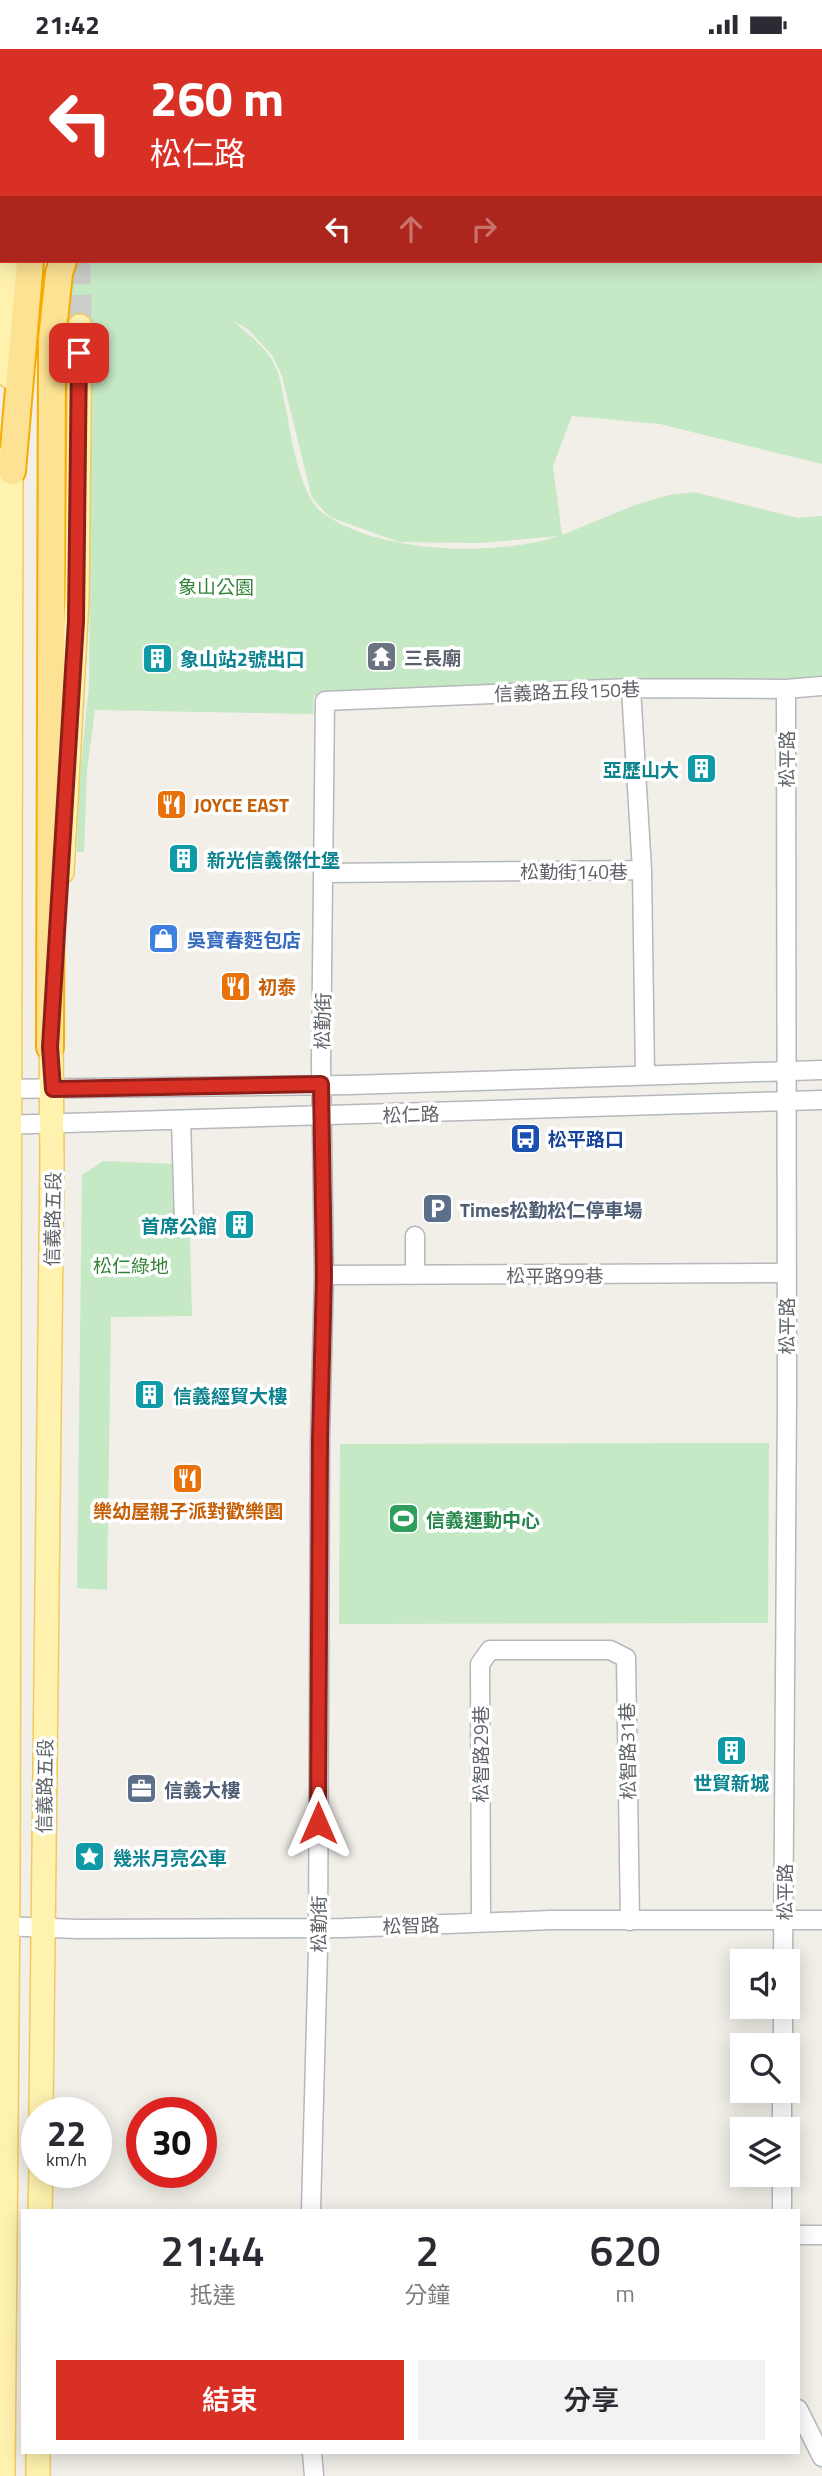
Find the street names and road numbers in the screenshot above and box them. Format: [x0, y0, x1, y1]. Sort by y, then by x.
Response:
street label: 信義路五段150巷 [494, 674, 640, 708]
street label: 松平路 [772, 730, 801, 788]
street label: 松勤街140巷 [520, 857, 628, 886]
street label: 松勤街 [307, 992, 337, 1050]
street label: 松仁路 [382, 1099, 440, 1129]
street label: 信義路五段 [37, 1171, 67, 1267]
street label: 松平路99巷 [506, 1261, 604, 1290]
street label: 松平路 [772, 1297, 801, 1355]
street label: 松智路31巷 [612, 1702, 642, 1800]
street label: 松智路29巷 [466, 1705, 495, 1803]
street label: 信義路五段 [29, 1738, 59, 1834]
street label: 松平路 [770, 1863, 799, 1921]
street label: 松勤街 [304, 1895, 333, 1953]
street label: 松智路 [382, 1910, 440, 1940]

